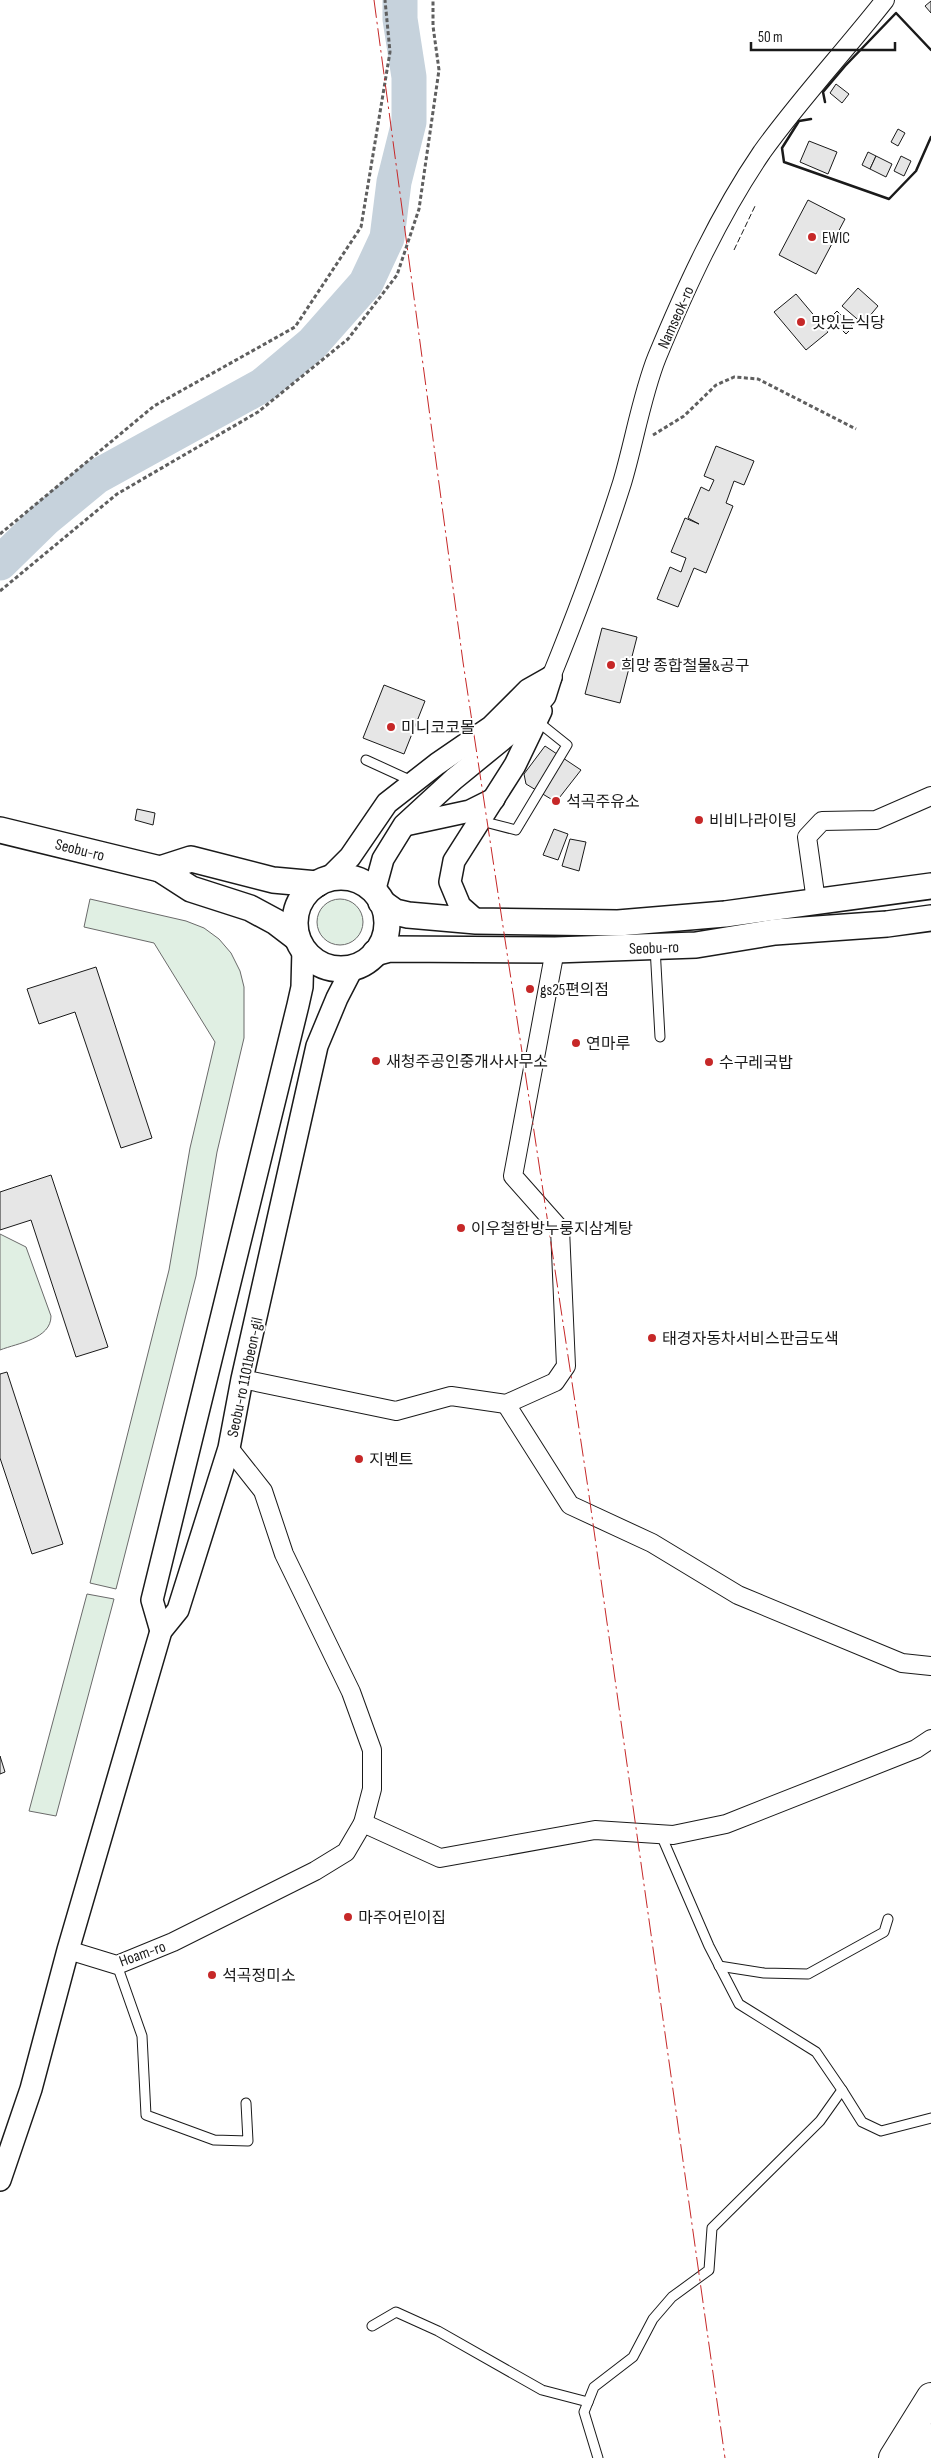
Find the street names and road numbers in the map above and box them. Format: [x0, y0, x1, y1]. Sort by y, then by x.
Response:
street label: Namseok-ro [654, 283, 699, 352]
street label: Seobu-ro [53, 835, 106, 866]
street label: Seobu-ro [629, 938, 679, 959]
street label: Seobu-ro 1101beon-gil [223, 1316, 267, 1439]
street label: Hoam-ro [117, 1937, 168, 1972]

